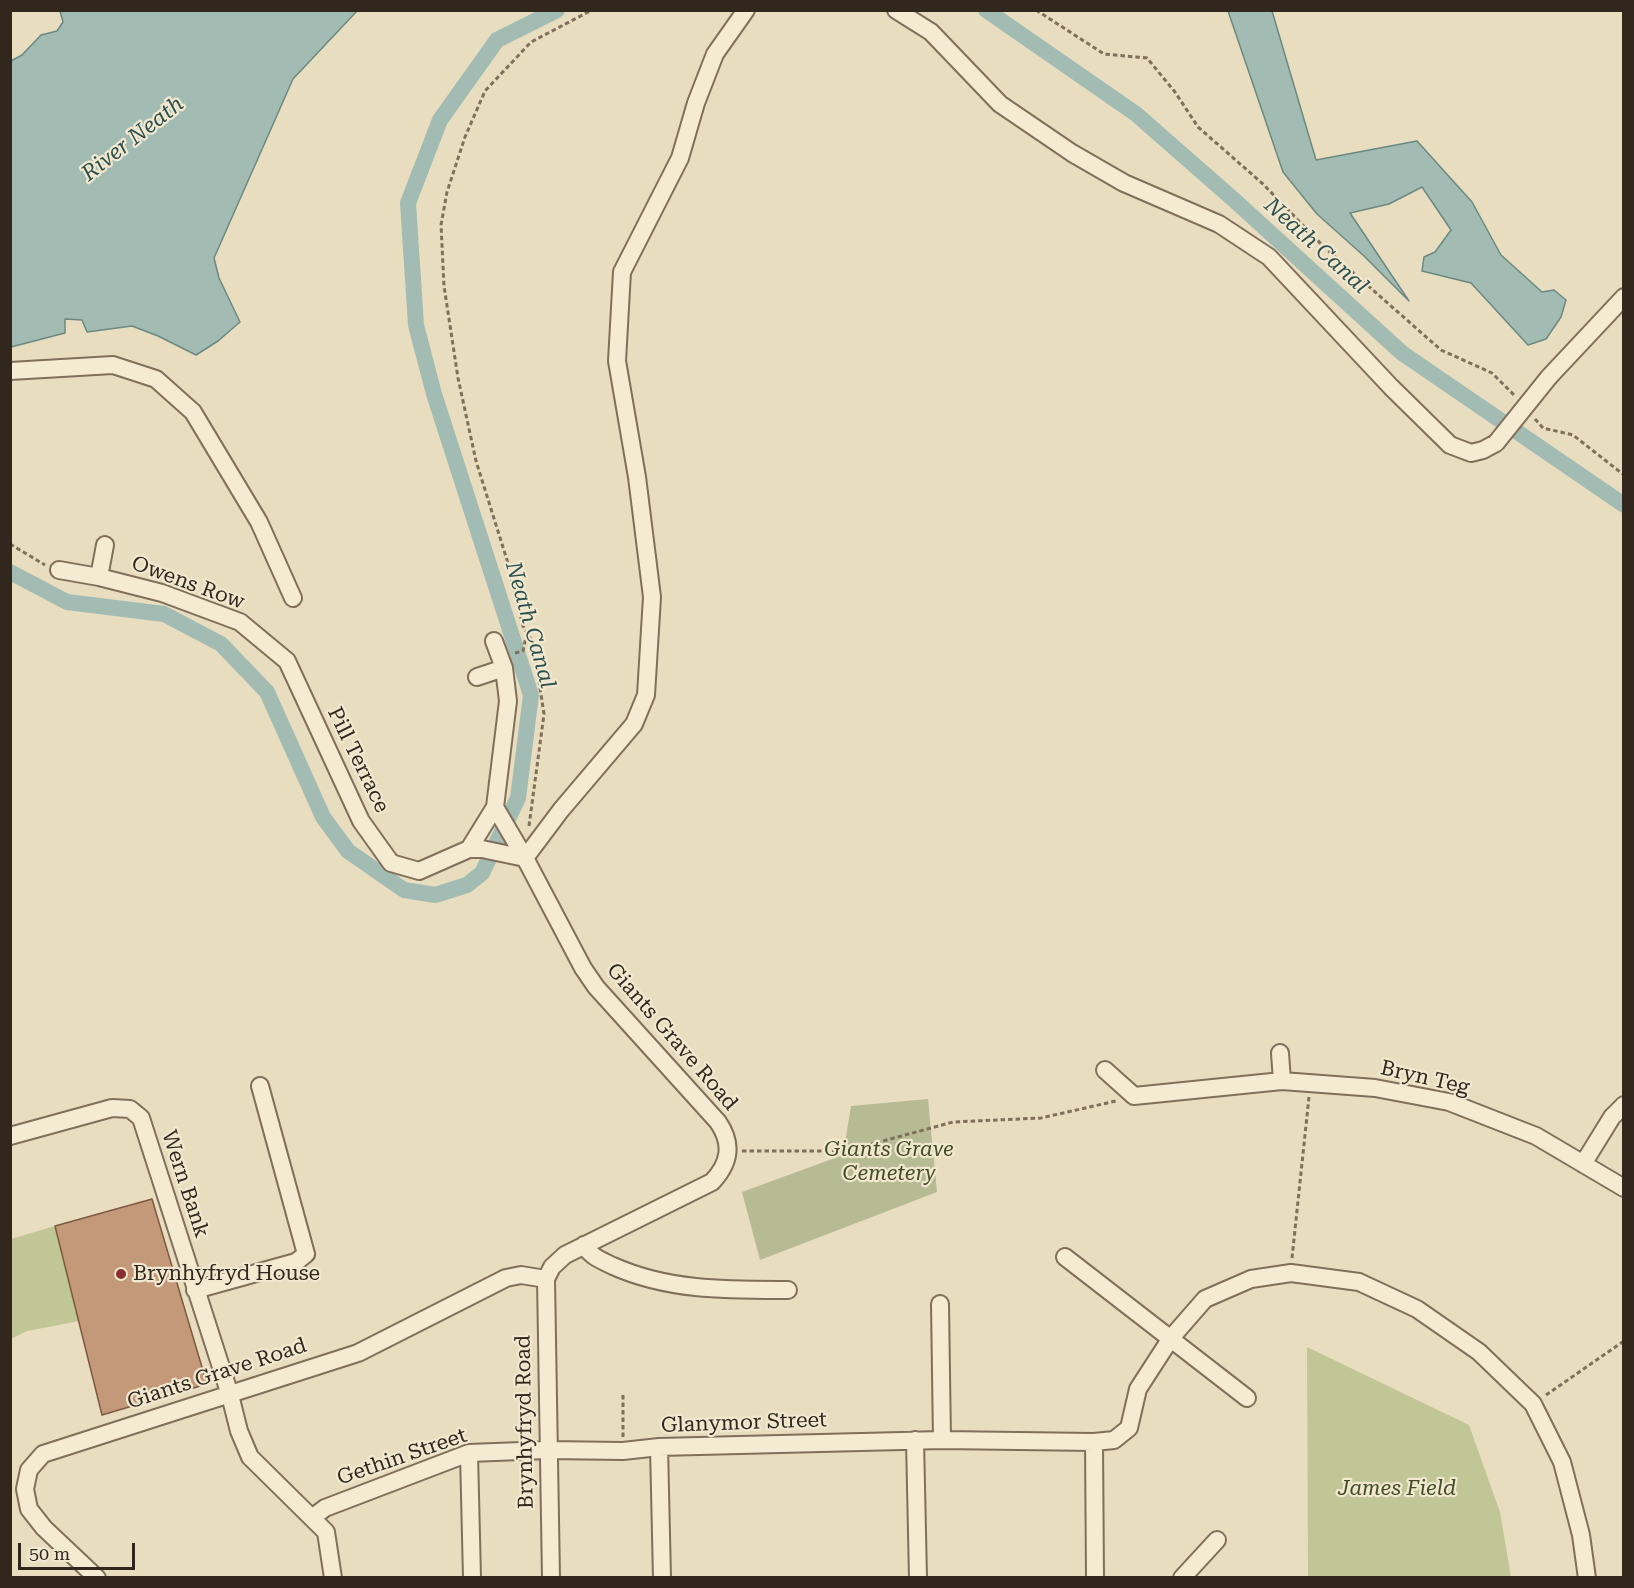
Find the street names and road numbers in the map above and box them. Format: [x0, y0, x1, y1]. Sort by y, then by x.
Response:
street label: Owens Row [128, 551, 248, 615]
street label: Pill Terrace [322, 703, 394, 817]
street label: Giants Grave Road [601, 958, 743, 1116]
street label: Bryn Teg [1378, 1056, 1472, 1100]
street label: Wern Bank [156, 1127, 214, 1241]
street label: Giants Grave Road [124, 1333, 310, 1415]
street label: Brynhyfryd Road [511, 1335, 539, 1509]
street label: Glanymor Street [661, 1408, 827, 1438]
street label: Gethin Street [334, 1423, 470, 1491]

